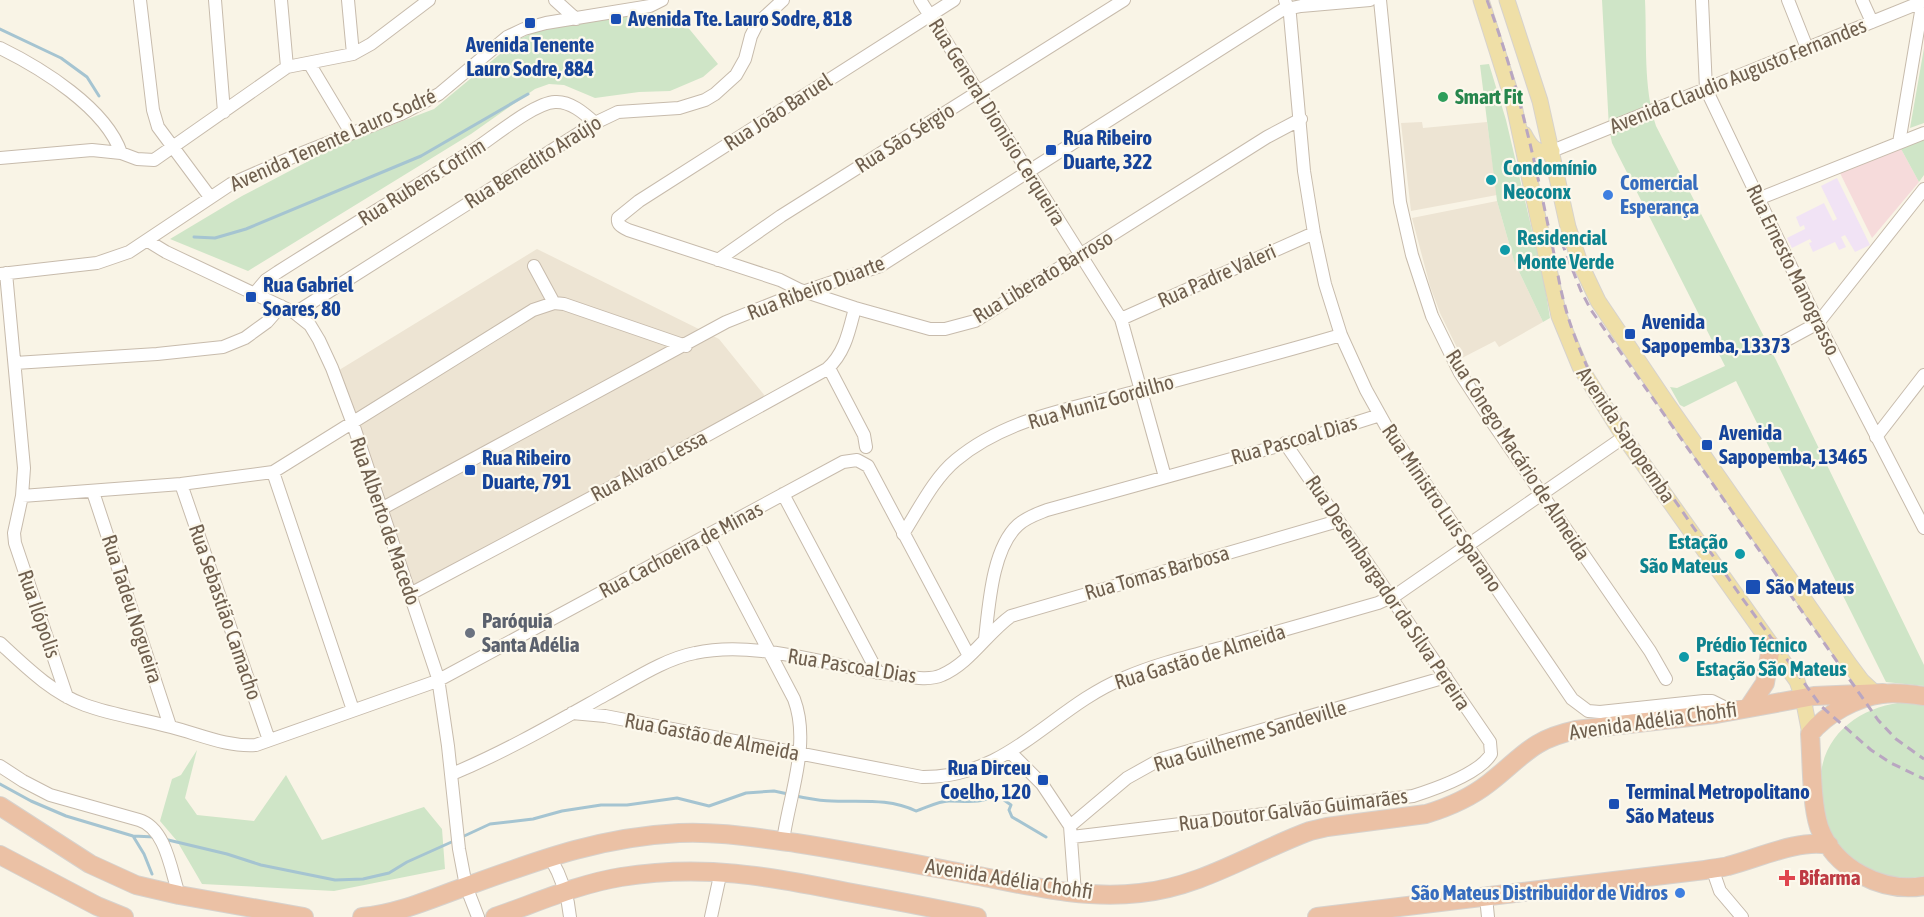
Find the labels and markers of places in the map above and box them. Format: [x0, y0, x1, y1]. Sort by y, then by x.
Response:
place label: Avenida Tte. Lauro Sodre, 818 [627, 6, 852, 30]
marker: Avenida Tte. Lauro Sodre, 818 [609, 12, 623, 26]
marker: Avenida Tenente Lauro Sodre, 884 [523, 16, 537, 30]
place label: Avenida Tenente Lauro Sodre, 884 [465, 32, 594, 80]
place label: Smart Fit [1455, 84, 1523, 108]
marker: Smart Fit [1436, 90, 1450, 104]
place label: Rua Ribeiro Duarte, 322 [1063, 125, 1152, 173]
marker: Rua Ribeiro Duarte, 322 [1044, 143, 1058, 157]
place label: Condomínio Neoconx [1503, 155, 1597, 203]
place label: Comercial Esperança [1620, 170, 1699, 218]
marker: Condomínio Neoconx [1484, 173, 1498, 187]
marker: Comercial Esperança [1601, 188, 1615, 202]
place label: Residencial Monte Verde [1517, 225, 1614, 273]
marker: Residencial Monte Verde [1498, 243, 1512, 257]
place label: Rua Gabriel Soares, 80 [263, 272, 354, 320]
marker: Rua Gabriel Soares, 80 [244, 290, 258, 304]
place label: Avenida Sapopemba, 13373 [1641, 309, 1791, 357]
marker: Avenida Sapopemba, 13373 [1623, 327, 1637, 341]
place label: Avenida Sapopemba, 13465 [1718, 420, 1868, 468]
marker: Avenida Sapopemba, 13465 [1700, 438, 1714, 452]
place label: Rua Ribeiro Duarte, 791 [482, 445, 571, 493]
marker: Rua Ribeiro Duarte, 791 [463, 463, 477, 477]
place label: Estação São Mateus [1640, 529, 1729, 577]
marker: Estação São Mateus [1733, 547, 1747, 561]
place label: São Mateus [1766, 574, 1855, 598]
marker: São Mateus [1744, 578, 1762, 596]
place label: Paróquia Santa Adélia [482, 608, 580, 656]
marker: Paróquia Santa Adélia [463, 626, 477, 640]
place label: Prédio Técnico Estação São Mateus [1696, 632, 1847, 680]
marker: Prédio Técnico Estação São Mateus [1677, 650, 1691, 664]
place label: Rua Dirceu Coelho, 120 [940, 755, 1031, 803]
marker: Rua Dirceu Coelho, 120 [1036, 773, 1050, 787]
place label: Terminal Metropolitano São Mateus [1626, 779, 1810, 827]
marker: Terminal Metropolitano São Mateus [1607, 797, 1621, 811]
place label: Bifarma [1799, 865, 1861, 889]
marker: Bifarma [1780, 871, 1794, 885]
place label: São Mateus Distribuidor de Vidros [1411, 880, 1669, 904]
marker: São Mateus Distribuidor de Vidros [1673, 886, 1687, 900]

